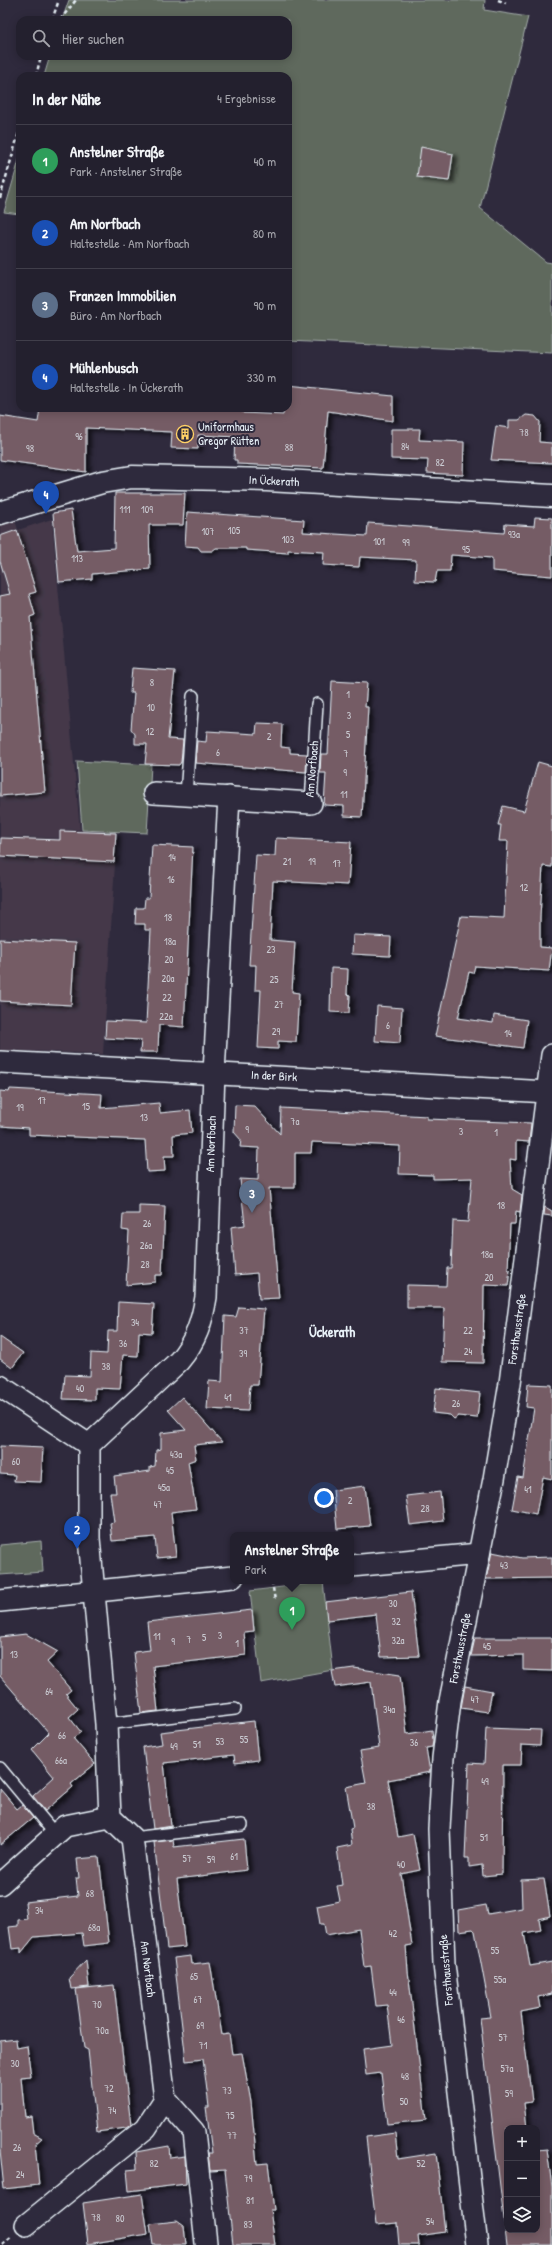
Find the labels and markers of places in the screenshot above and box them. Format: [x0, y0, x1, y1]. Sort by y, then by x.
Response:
place label: Uniformhaus Gregor Rütten [198, 418, 259, 449]
building icon: Uniformhaus Gregor Rütten [175, 424, 195, 444]
pin: 4 [33, 481, 59, 514]
pin: 3 [239, 1180, 265, 1213]
pin: 2 [64, 1516, 90, 1549]
pin: 1 [279, 1597, 305, 1630]

